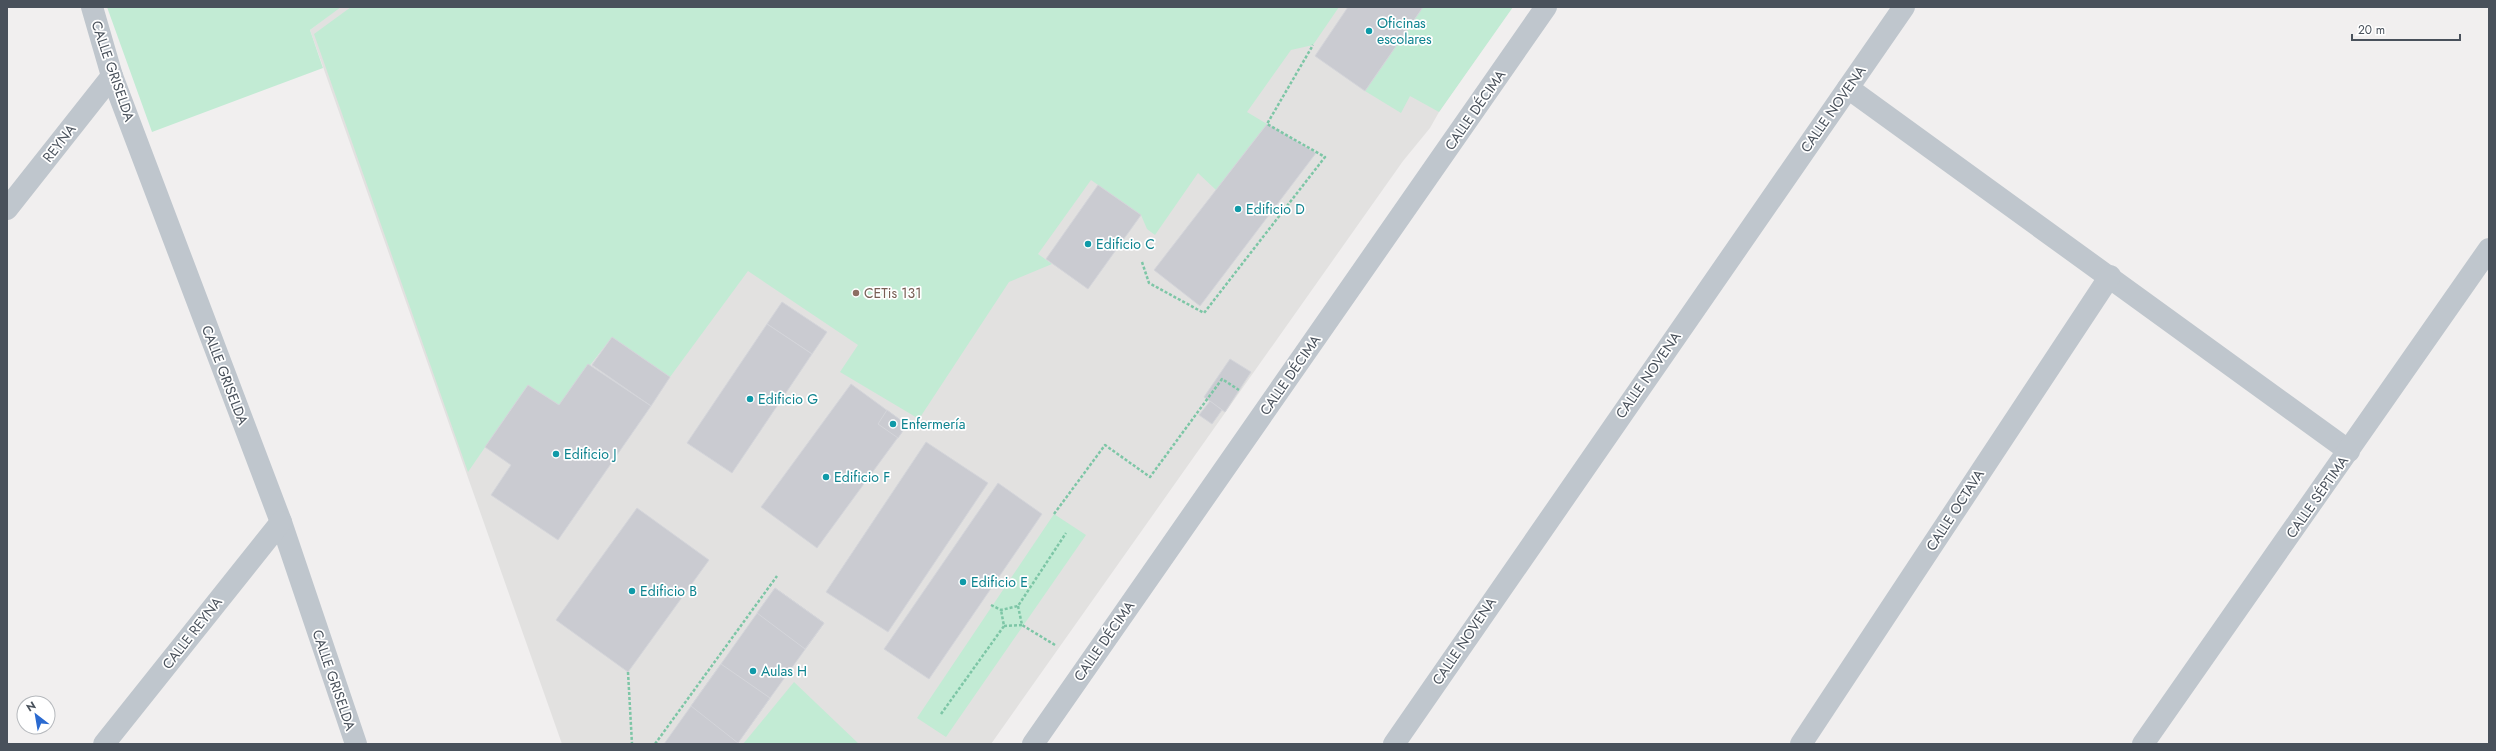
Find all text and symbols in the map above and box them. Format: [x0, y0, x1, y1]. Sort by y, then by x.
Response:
place label: Oficinas escolares [1377, 13, 1432, 49]
scale bar [2352, 16, 2460, 42]
street label: CALLE GRISELDA [86, 18, 140, 125]
text: 20 m [2358, 21, 2385, 39]
marker: Oficinas escolares [1364, 26, 1374, 36]
street label: CALLE NOVENA [1796, 61, 1871, 156]
street label: CALLE DÉCIMA [1440, 65, 1511, 154]
street label: REYNA [38, 119, 81, 166]
place label: Edificio D [1246, 199, 1305, 219]
marker: Edificio D [1233, 204, 1243, 214]
place label: Edificio C [1096, 234, 1155, 254]
marker: Edificio C [1083, 239, 1093, 249]
place label: CETis 131 [864, 283, 922, 303]
marker: CETis 131 [851, 288, 861, 298]
street label: CALLE GRISELDA [197, 322, 253, 428]
street label: CALLE NOVENA [1611, 327, 1686, 422]
street label: CALLE DÉCIMA [1255, 330, 1326, 419]
place label: Edificio G [758, 389, 818, 409]
marker: Edificio G [745, 394, 755, 404]
place label: Enfermería [901, 414, 965, 434]
marker: Enfermería [888, 419, 898, 429]
place label: Edificio J [564, 444, 617, 464]
marker: Edificio J [551, 449, 561, 459]
street label: CALLE SÉPTIMA [2281, 451, 2353, 542]
street label: CALLE OCTAVA [1921, 465, 1989, 555]
place label: Edificio F [834, 467, 890, 487]
marker: Edificio F [821, 472, 831, 482]
place label: Edificio E [971, 572, 1028, 592]
marker: Edificio E [958, 577, 968, 587]
place label: Edificio B [640, 581, 697, 601]
marker: Edificio B [627, 586, 637, 596]
street label: CALLE REYNA [157, 592, 227, 673]
street label: CALLE NOVENA [1427, 593, 1501, 689]
street label: CALLE DÉCIMA [1069, 596, 1140, 685]
street label: CALLE GRISELDA [307, 627, 361, 734]
place label: Aulas H [761, 661, 807, 681]
marker: Aulas H [748, 666, 758, 676]
north arrow [16, 695, 56, 735]
text: N [23, 697, 39, 716]

